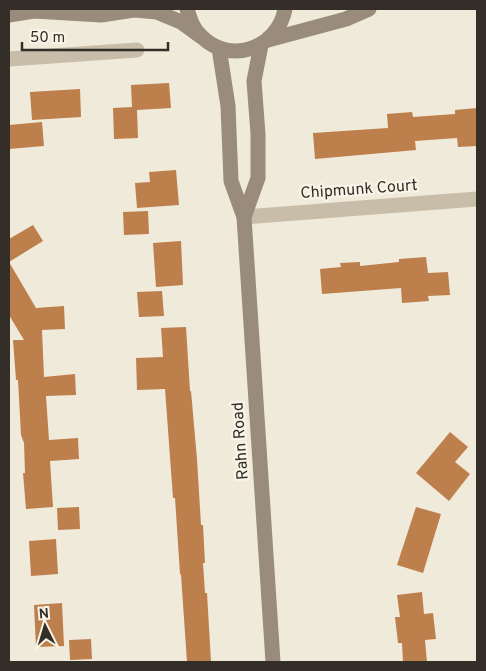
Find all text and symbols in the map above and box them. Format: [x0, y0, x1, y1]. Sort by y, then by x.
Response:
scale bar [22, 20, 169, 52]
text: 50 m [30, 29, 65, 48]
street label: Chipmunk Court [300, 176, 418, 204]
street label: Rahn Road [228, 401, 254, 481]
north arrow [20, 601, 70, 651]
text: N [38, 606, 50, 623]

